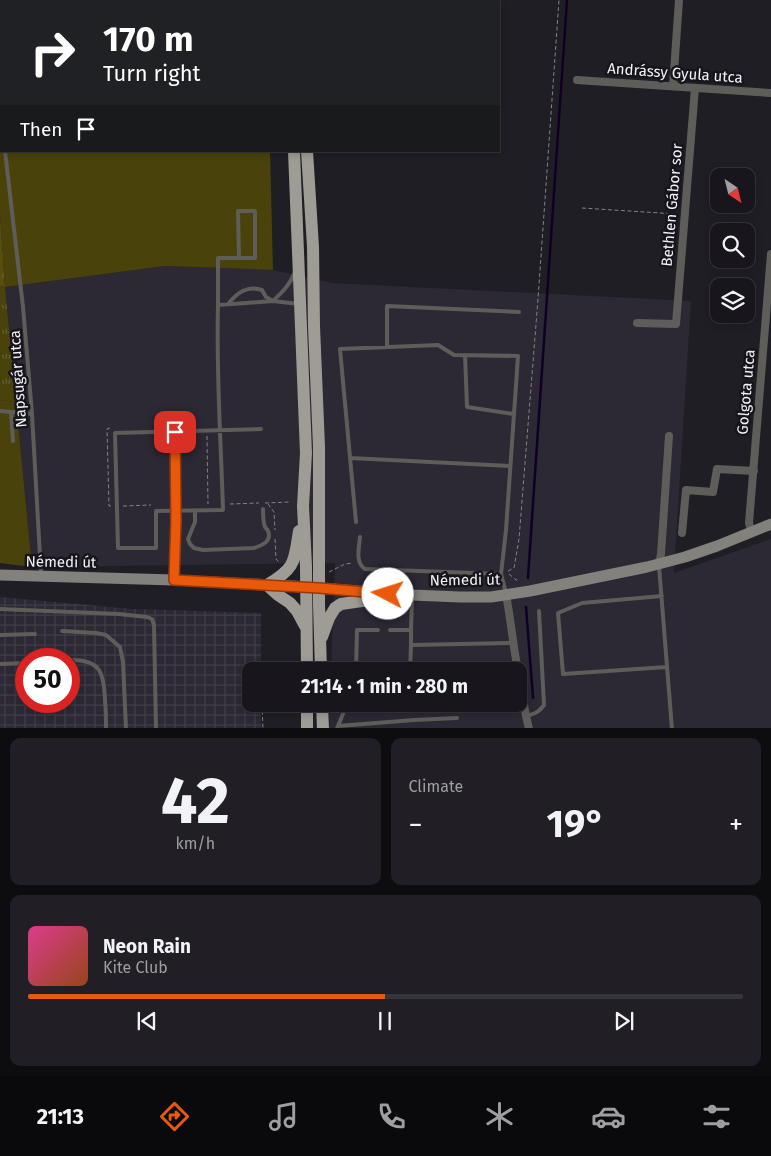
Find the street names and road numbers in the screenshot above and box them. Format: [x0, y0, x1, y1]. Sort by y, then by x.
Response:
street label: Andrássy Gyula utca [607, 59, 743, 87]
street label: Bethlen Gábor sor [658, 143, 686, 267]
street label: Napsugár utca [6, 330, 30, 428]
street label: Golgota utca [733, 349, 759, 435]
street label: Némedi út [25, 552, 97, 572]
street label: Némedi út [429, 570, 501, 590]

